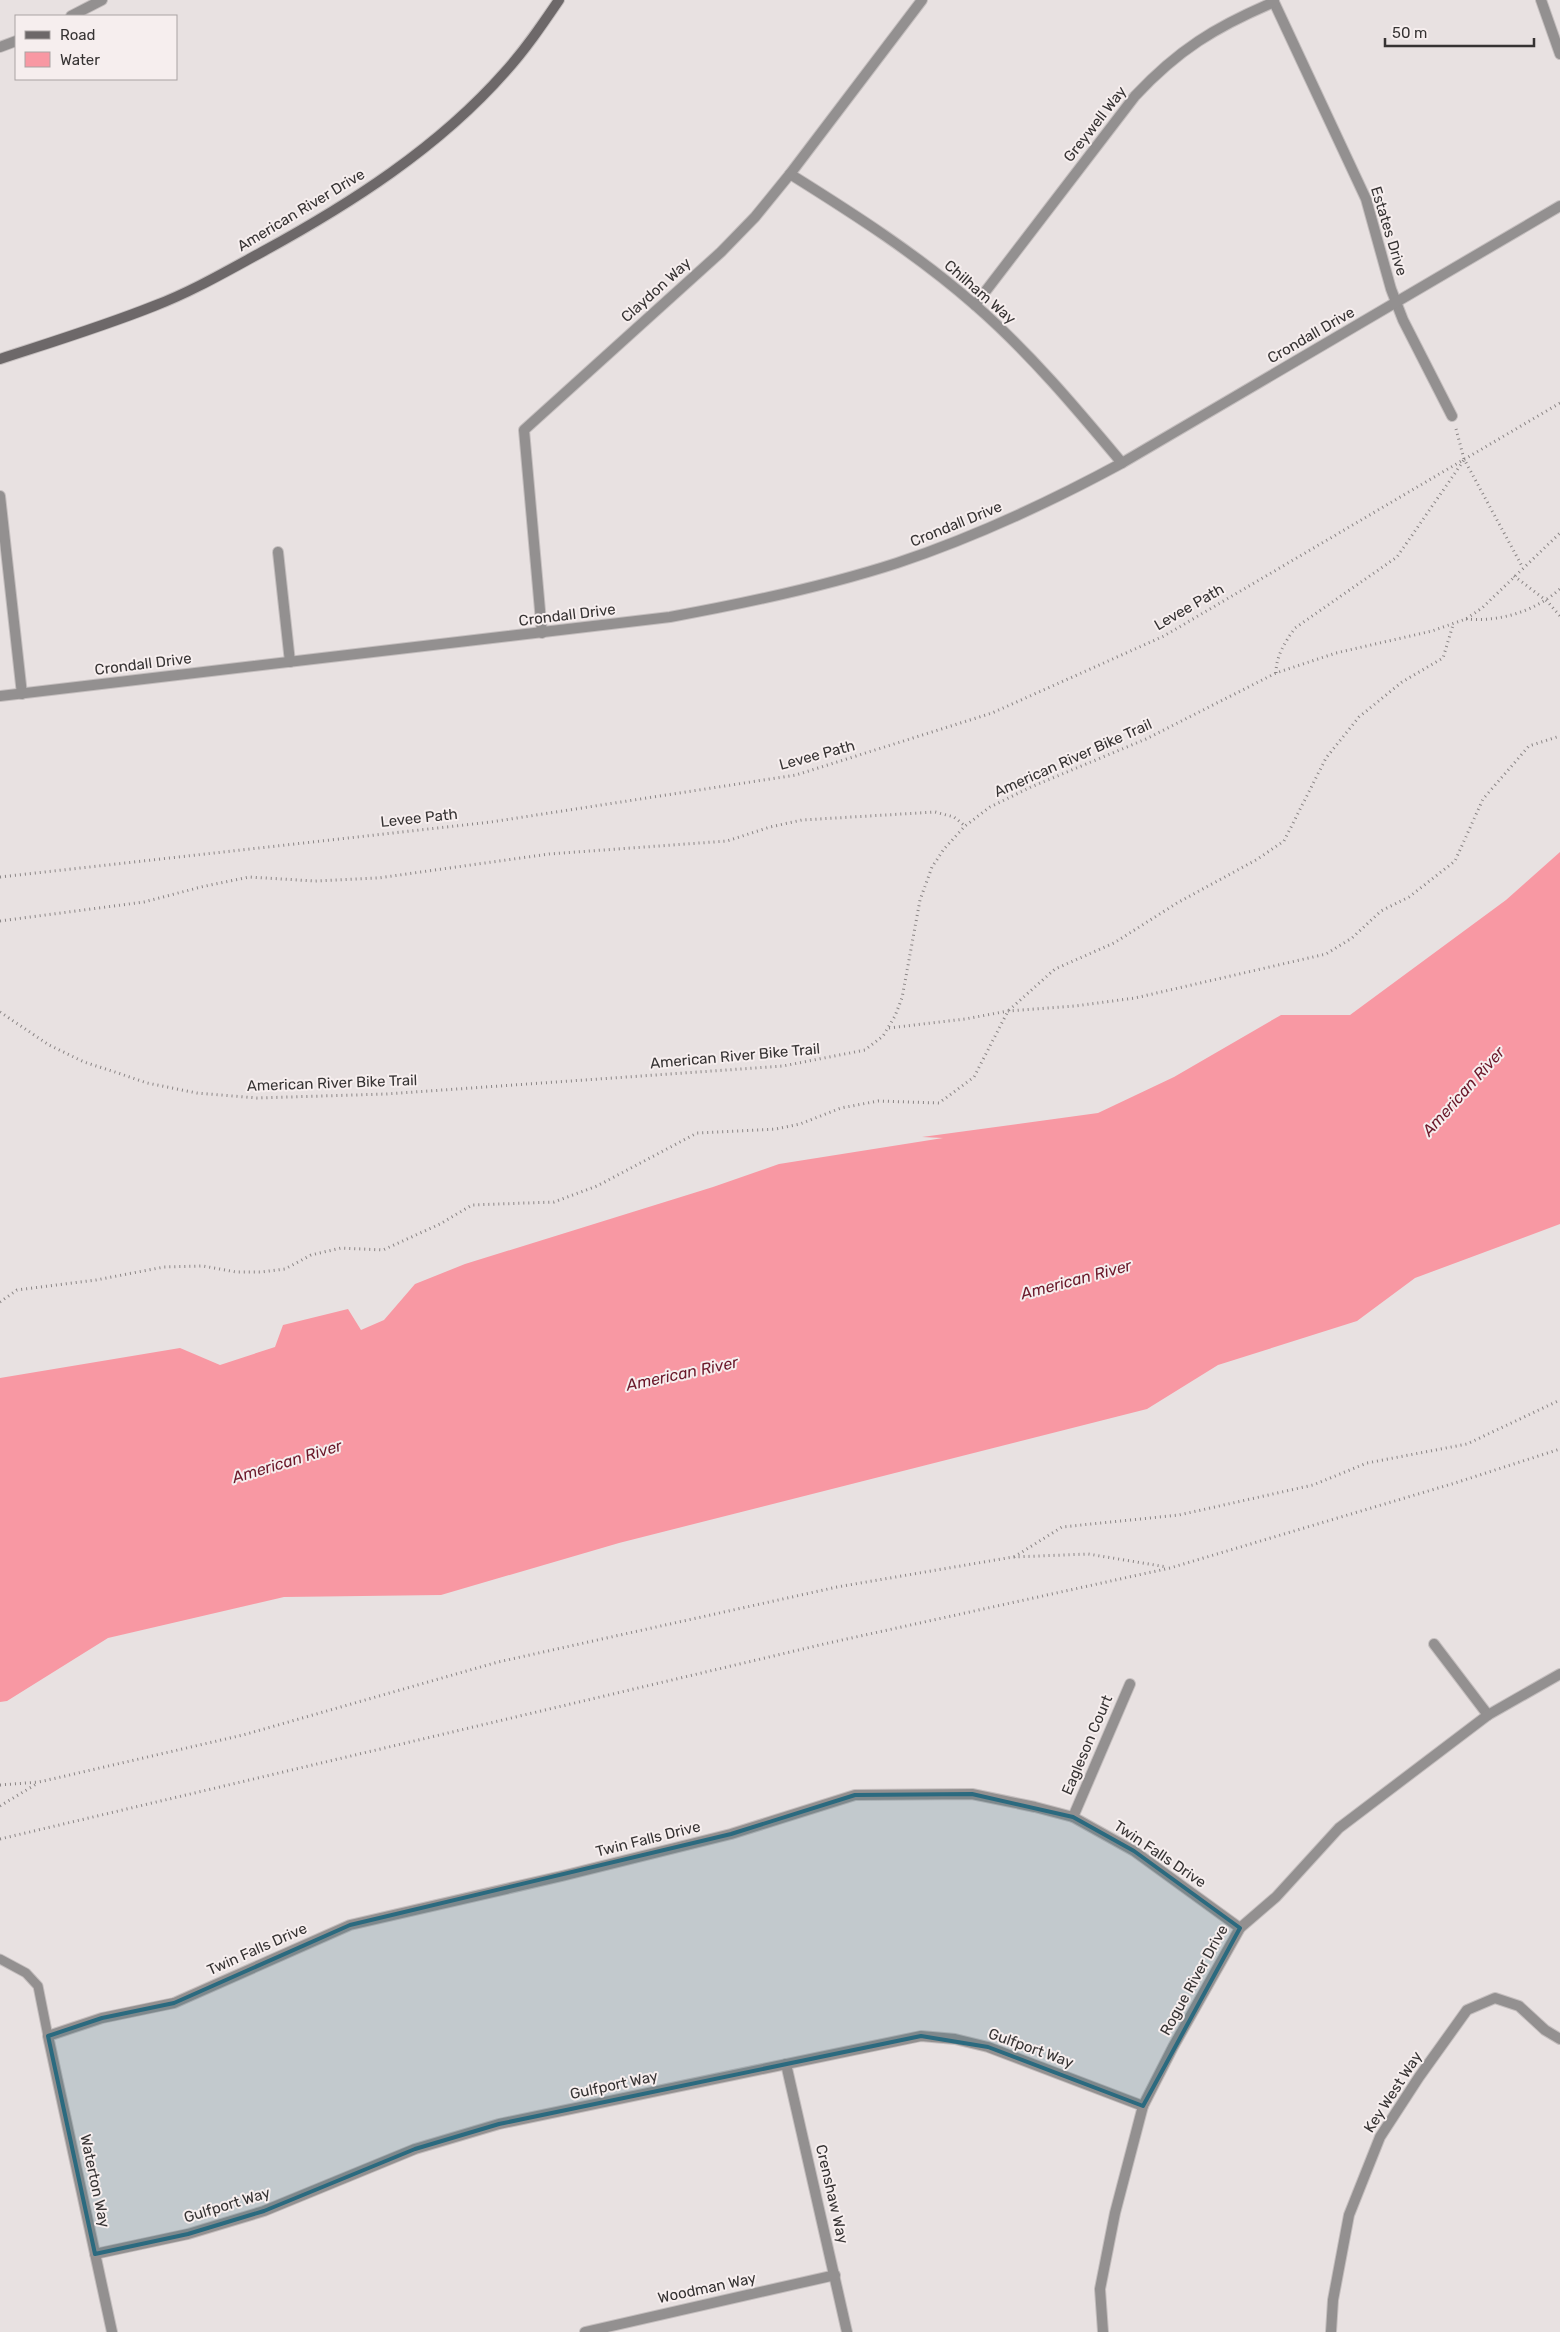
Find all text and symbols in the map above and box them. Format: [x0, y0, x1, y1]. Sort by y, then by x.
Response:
legend [15, 15, 178, 80]
scale bar [1385, 15, 1534, 47]
text: 50 m [1392, 24, 1427, 42]
text: Road [60, 26, 96, 44]
text: Water [60, 51, 100, 69]
street label: Greywell Way [1060, 83, 1130, 165]
street label: American River Drive [234, 165, 368, 255]
street label: Estates Drive [1367, 184, 1411, 278]
street label: Claydon Way [617, 254, 695, 326]
street label: Chilham Way [941, 256, 1019, 328]
street label: Crondall Drive [1264, 303, 1358, 367]
street label: Crondall Drive [907, 497, 1005, 551]
street label: Levee Path [1151, 580, 1227, 634]
street label: Crondall Drive [518, 600, 616, 630]
street label: Crondall Drive [94, 649, 192, 679]
street label: American River Bike Trail [991, 715, 1155, 801]
street label: Levee Path [777, 736, 857, 774]
street label: Levee Path [379, 805, 459, 831]
street label: American River Bike Trail [649, 1040, 821, 1072]
water label: American River [1418, 1042, 1509, 1141]
street label: American River Bike Trail [246, 1071, 418, 1095]
water label: American River [1018, 1255, 1134, 1304]
water label: American River [623, 1352, 741, 1395]
water label: American River [229, 1436, 345, 1487]
street label: Eagleson Court [1058, 1692, 1116, 1798]
street label: Twin Falls Drive [594, 1817, 702, 1861]
street label: Twin Falls Drive [1110, 1817, 1210, 1891]
street label: Twin Falls Drive [204, 1919, 310, 1979]
street label: Rogue River Drive [1156, 1922, 1232, 2038]
street label: Gulfport Way [986, 2024, 1076, 2072]
street label: Key West Way [1360, 2048, 1426, 2136]
street label: Gulfport Way [568, 2067, 660, 2103]
street label: Waterton Way [76, 2133, 114, 2229]
street label: Crenshaw Way [812, 2143, 852, 2245]
street label: Gulfport Way [182, 2183, 272, 2227]
street label: Woodman Way [656, 2269, 758, 2307]

